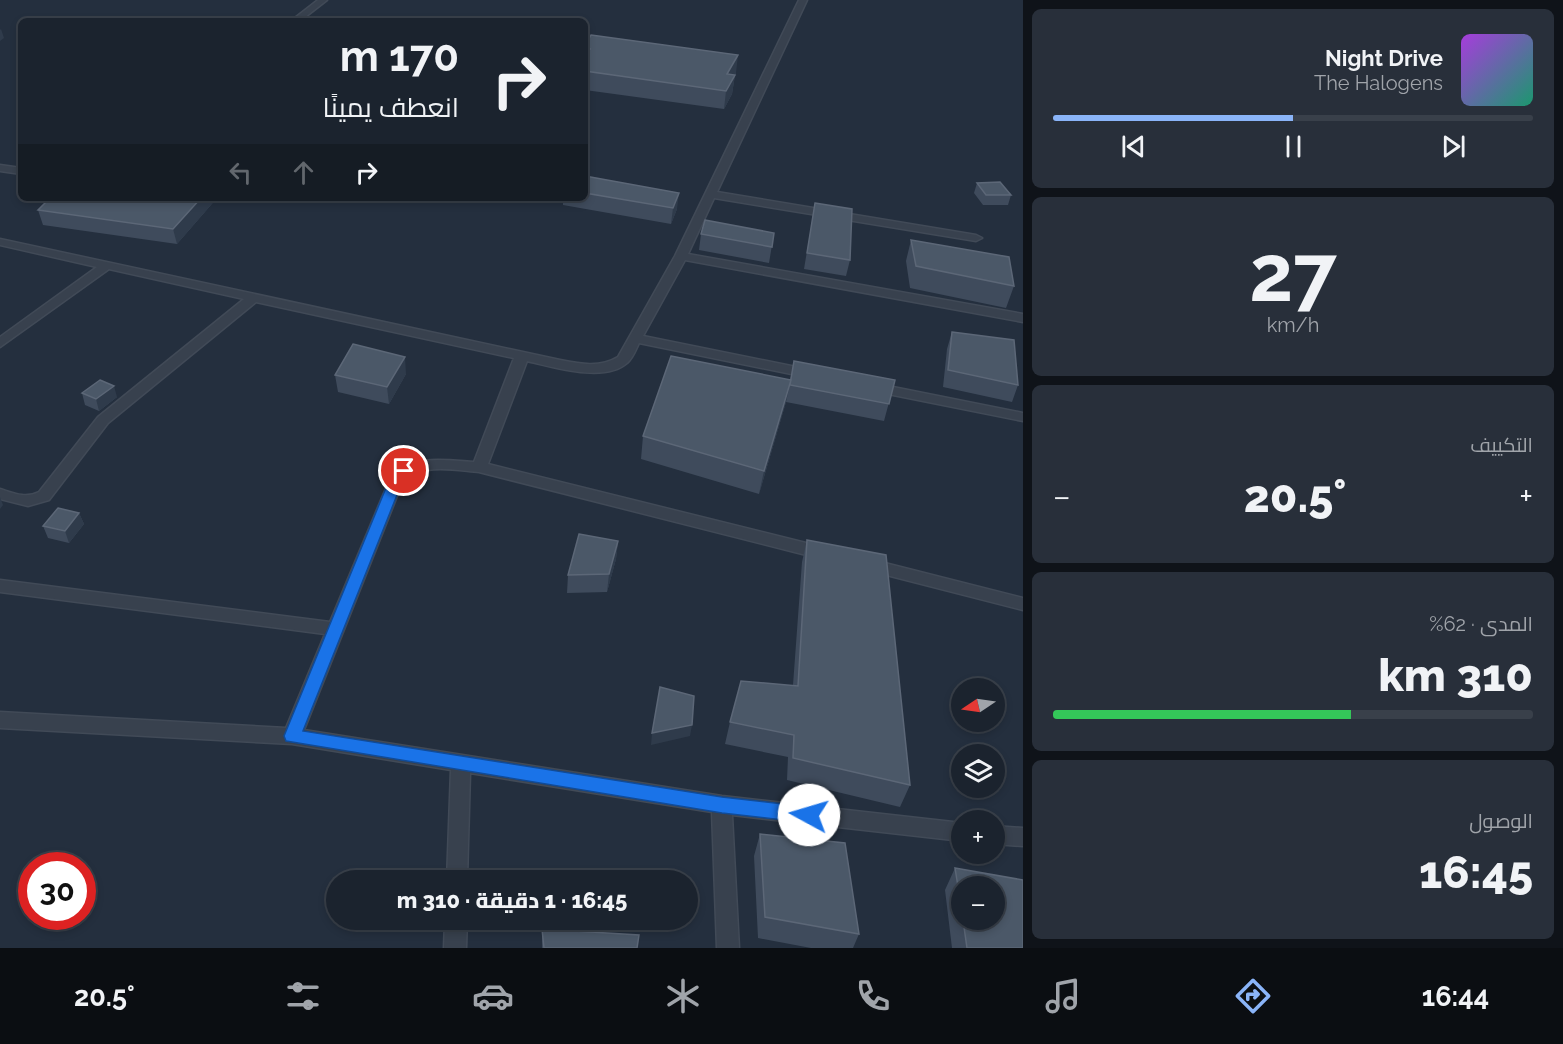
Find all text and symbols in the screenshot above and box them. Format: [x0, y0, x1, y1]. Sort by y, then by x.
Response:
text: 170 m [340, 32, 459, 81]
icon: right [480, 42, 558, 120]
text: Night Drive [1325, 45, 1443, 71]
text: The Halogens [1314, 71, 1443, 95]
text: انعطف يمينًا [322, 92, 459, 123]
icon: previous [1117, 130, 1150, 163]
icon: pause [1277, 130, 1310, 163]
icon: next [1437, 130, 1470, 163]
icon: left [224, 156, 257, 189]
icon: ahead [287, 156, 320, 189]
icon: right [350, 156, 383, 189]
text: 27 [1249, 228, 1337, 319]
text: km/h [1267, 313, 1319, 337]
text: التكييف [1470, 433, 1533, 457]
pin [378, 445, 429, 496]
icon: arrive [387, 454, 420, 487]
text: 20.5° [1244, 470, 1346, 523]
text: − [1053, 477, 1071, 516]
text: + [1519, 477, 1533, 516]
text: المدى · 62% [1429, 612, 1533, 636]
text: 310 km [1378, 649, 1533, 702]
north arrow [951, 678, 1005, 732]
map controls [951, 678, 1005, 930]
button: layers [951, 744, 1005, 798]
position arrow [777, 783, 841, 847]
text: الوصول [1469, 809, 1533, 833]
button: + [951, 810, 1005, 864]
text: 16:45 [1419, 846, 1533, 899]
speed limit sign: 30 [18, 852, 96, 930]
button: − [951, 876, 1005, 930]
text: 16:45 · 1 دقيقة · 310 m [397, 887, 627, 913]
icon: filters [282, 975, 324, 1017]
icon: car [472, 975, 514, 1017]
icon: climate [662, 975, 704, 1017]
icon: phone [852, 975, 894, 1017]
icon: music [1042, 975, 1084, 1017]
icon: directions [1232, 975, 1274, 1017]
text: 20.5° [74, 981, 135, 1012]
text: 16:44 [1422, 981, 1489, 1012]

